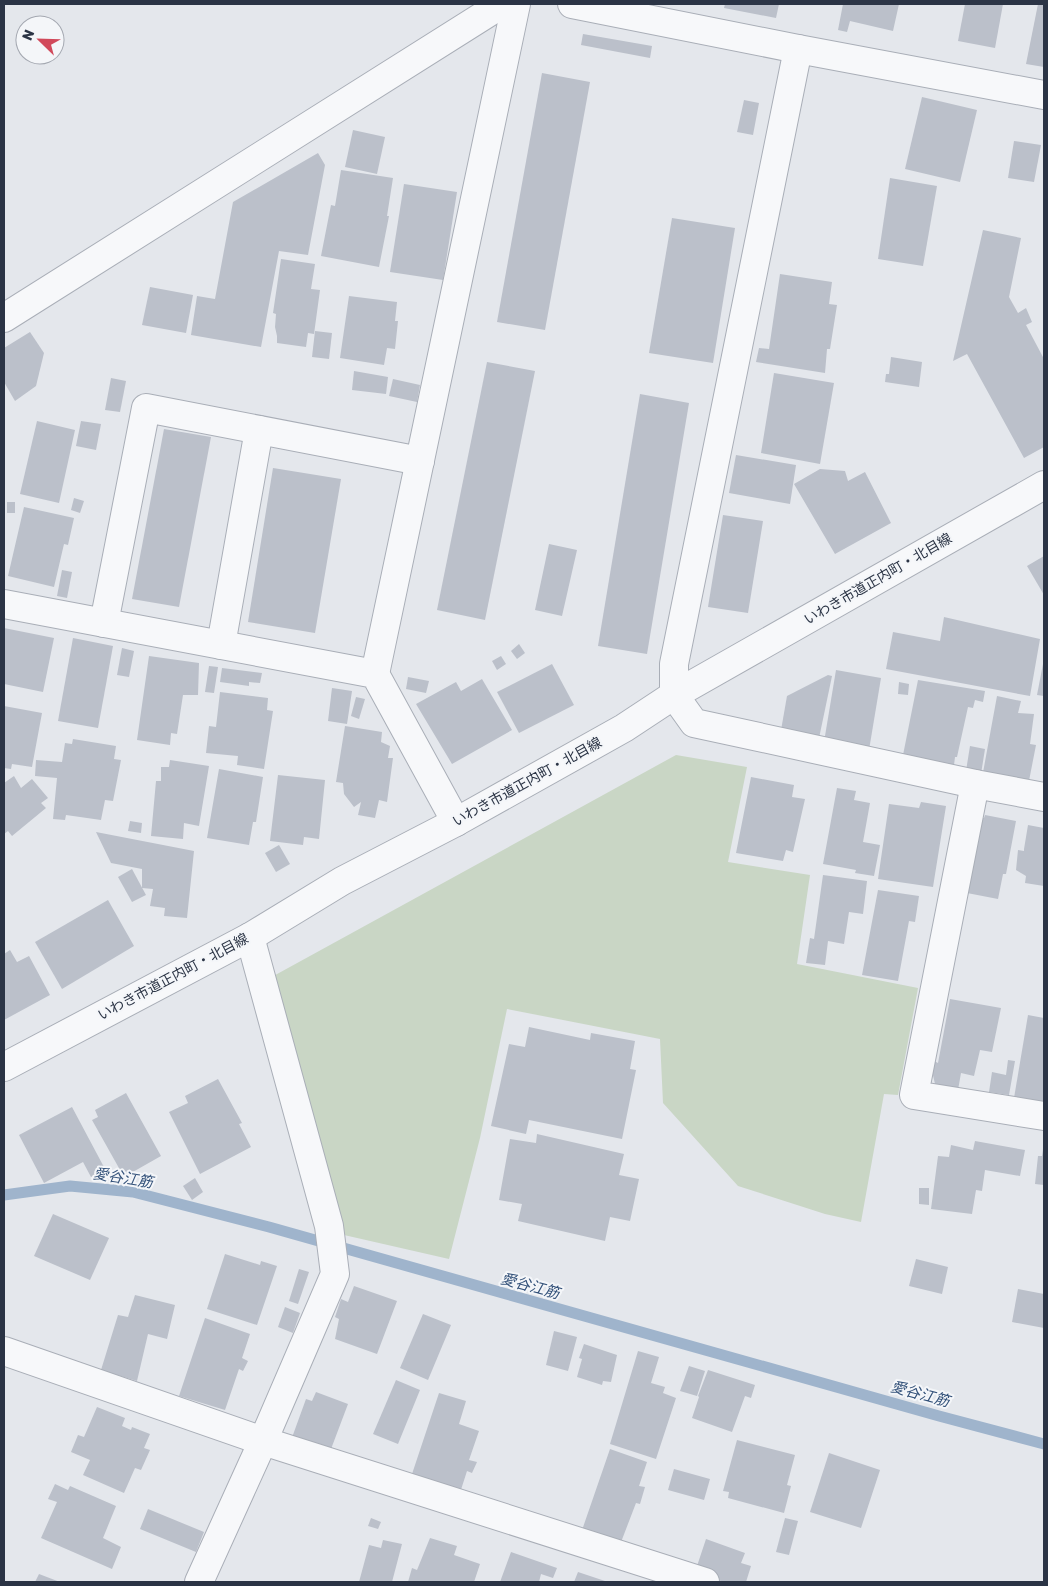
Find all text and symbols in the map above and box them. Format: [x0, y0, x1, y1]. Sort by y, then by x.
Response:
north arrow [15, 15, 65, 65]
text: N [19, 27, 38, 43]
street label: いわき市道正内町・北目線 [801, 530, 955, 628]
street label: いわき市道正内町・北目線 [449, 734, 605, 830]
street label: いわき市道正内町・北目線 [95, 930, 251, 1024]
water label: 愛谷江筋 [92, 1164, 156, 1192]
water label: 愛谷江筋 [499, 1270, 563, 1303]
water label: 愛谷江筋 [889, 1378, 953, 1411]

